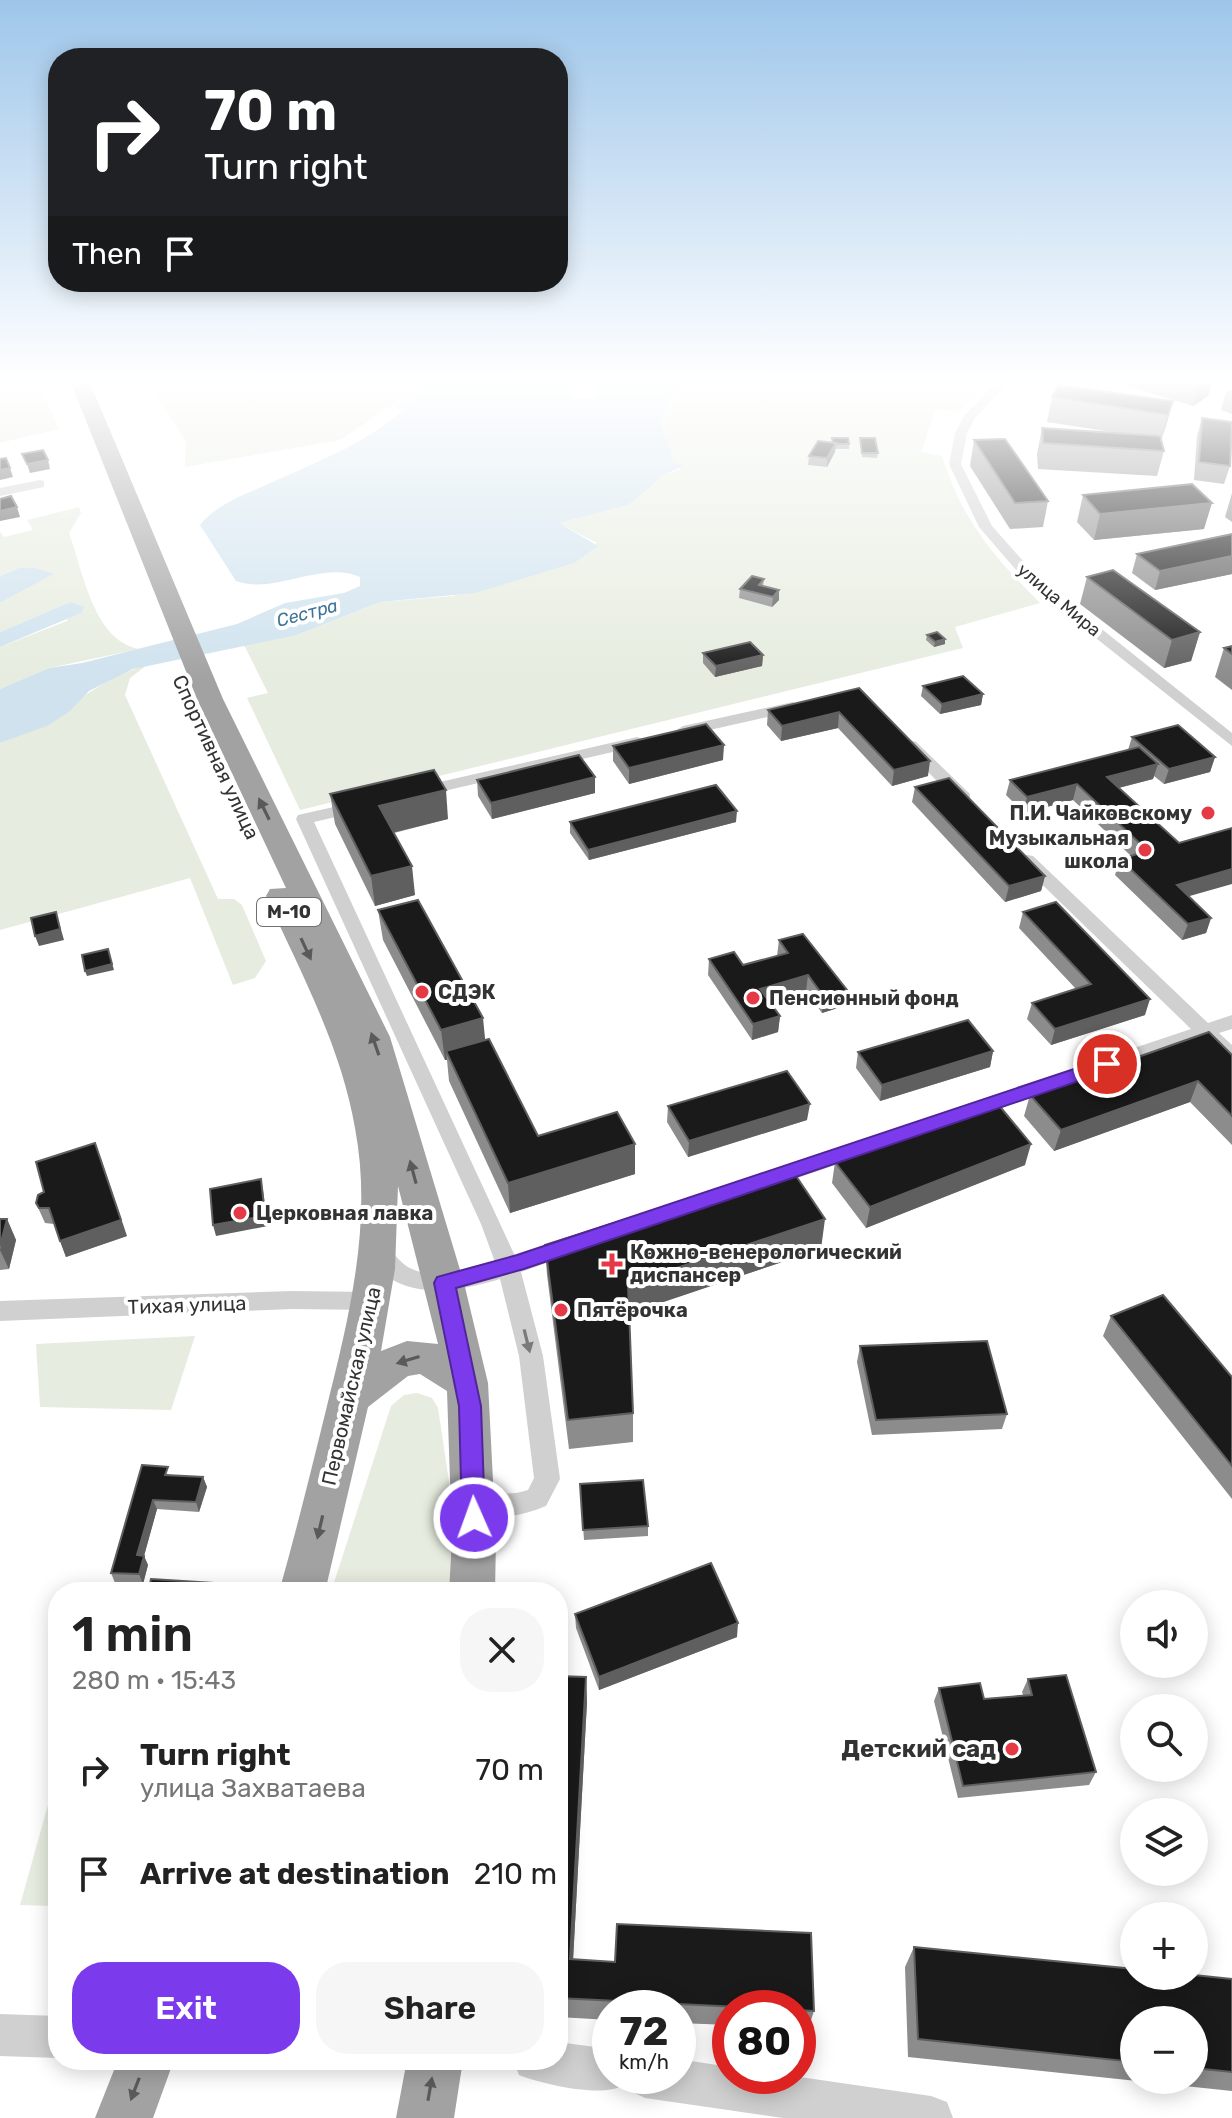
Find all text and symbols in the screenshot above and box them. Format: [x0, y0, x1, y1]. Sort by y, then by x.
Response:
text: 70 m [204, 78, 337, 144]
icon: right [72, 80, 176, 184]
text: Turn right [204, 145, 368, 188]
icon: arrive [158, 232, 202, 276]
text: Then [72, 236, 142, 272]
street label: улица Мира [1013, 559, 1105, 641]
water label: Сестра [274, 594, 340, 632]
street label: Спортивная улица [167, 671, 265, 843]
one-way arrow [257, 797, 270, 820]
place label: П.И. Чайковскому [1009, 801, 1192, 825]
marker: П.И. Чайковскому [1199, 804, 1217, 822]
place label: Музыкальная школа [989, 826, 1129, 873]
marker: Музыкальная школа [1136, 841, 1154, 859]
road number: М-10 [257, 898, 321, 926]
one-way arrow [299, 937, 313, 961]
place label: СДЭК [438, 980, 496, 1004]
marker: СДЭК [413, 983, 431, 1001]
place label: Пенсионный фонд [769, 986, 959, 1010]
marker: Пенсионный фонд [744, 989, 762, 1007]
pin [1073, 1030, 1141, 1098]
one-way arrow [368, 1032, 381, 1056]
icon: arrive [1085, 1042, 1129, 1086]
one-way arrow [407, 1159, 419, 1184]
place label: Церковная лавка [256, 1201, 433, 1225]
marker: Церковная лавка [231, 1204, 249, 1222]
place label: Кожно-венерологический диспансер [630, 1240, 902, 1287]
marker: Кожно-венерологический диспансер [601, 1253, 623, 1275]
street label: Первомайская улица [316, 1284, 386, 1488]
street label: Тихая улица [127, 1291, 247, 1319]
place label: Пятёрочка [577, 1298, 688, 1322]
marker: Пятёрочка [552, 1301, 570, 1319]
one-way arrow [521, 1329, 534, 1354]
one-way arrow [395, 1355, 419, 1367]
position arrow [432, 1476, 516, 1560]
one-way arrow [313, 1515, 325, 1540]
map controls [1120, 1590, 1208, 2094]
button: sound [1120, 1590, 1208, 1678]
text: 1 min [72, 1606, 193, 1663]
button: close [460, 1608, 544, 1692]
text: 280 m · 15:43 [72, 1665, 236, 1696]
button: search [1120, 1694, 1208, 1782]
place label: Детский сад [841, 1735, 996, 1763]
text: Turn right [140, 1737, 291, 1773]
marker: Детский сад [1003, 1740, 1021, 1758]
icon: right [72, 1748, 116, 1792]
text: 70 m [476, 1752, 544, 1788]
text: улица Захватаева [140, 1773, 366, 1804]
button: layers [1120, 1798, 1208, 1886]
icon: arrive [72, 1852, 116, 1896]
text: Arrive at destination [140, 1856, 450, 1892]
text: 210 m [474, 1856, 557, 1892]
button: + [1120, 1902, 1208, 1990]
button: Exit [72, 1962, 300, 2054]
button: Share [316, 1962, 544, 2054]
speed limit sign: 80 [712, 1990, 816, 2094]
button: − [1120, 2006, 1208, 2094]
text: 72 [620, 2008, 668, 2055]
text: km/h [619, 2050, 669, 2074]
one-way arrow [424, 2076, 436, 2101]
one-way arrow [128, 2077, 141, 2101]

